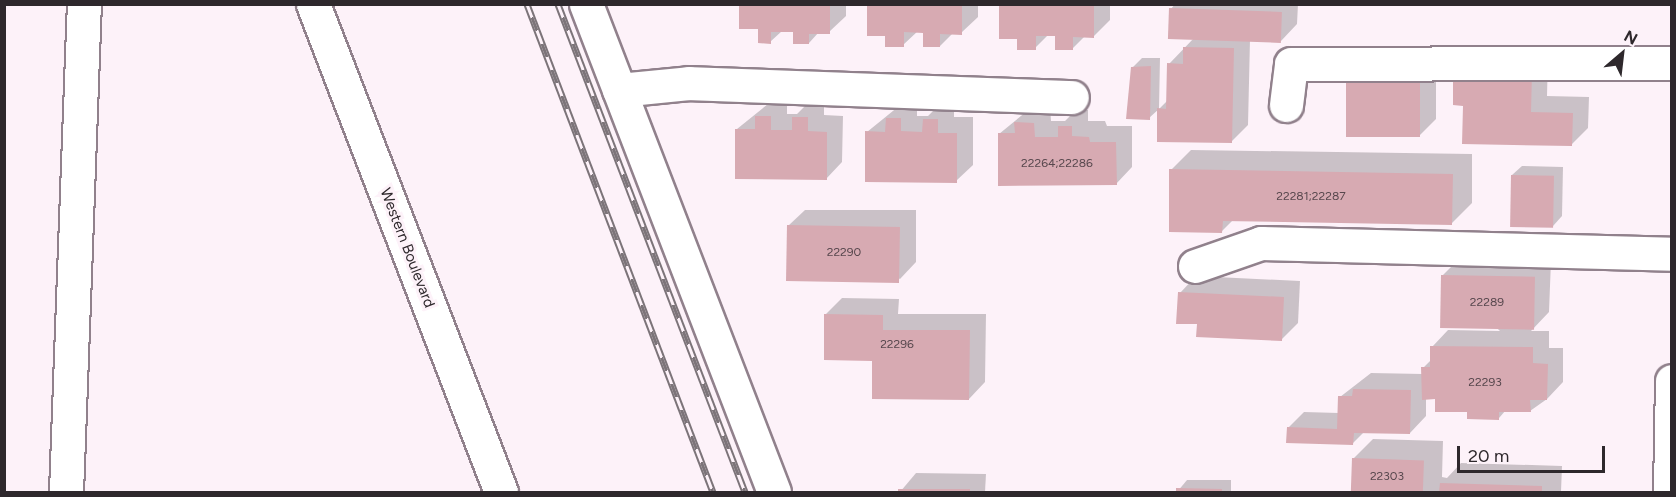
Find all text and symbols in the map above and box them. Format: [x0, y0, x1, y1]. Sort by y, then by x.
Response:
north arrow [1592, 24, 1652, 84]
text: N [1621, 26, 1641, 49]
house number: 22264;22286 [1021, 157, 1093, 171]
street label: Western Boulevard [376, 186, 438, 310]
house number: 22281;22287 [1276, 190, 1346, 204]
house number: 22290 [827, 246, 861, 260]
house number: 22289 [1470, 296, 1504, 310]
house number: 22296 [880, 338, 914, 352]
house number: 22293 [1468, 376, 1502, 390]
scale bar [1460, 434, 1608, 472]
text: 20 m [1468, 445, 1509, 467]
house number: 22303 [1370, 470, 1404, 484]

